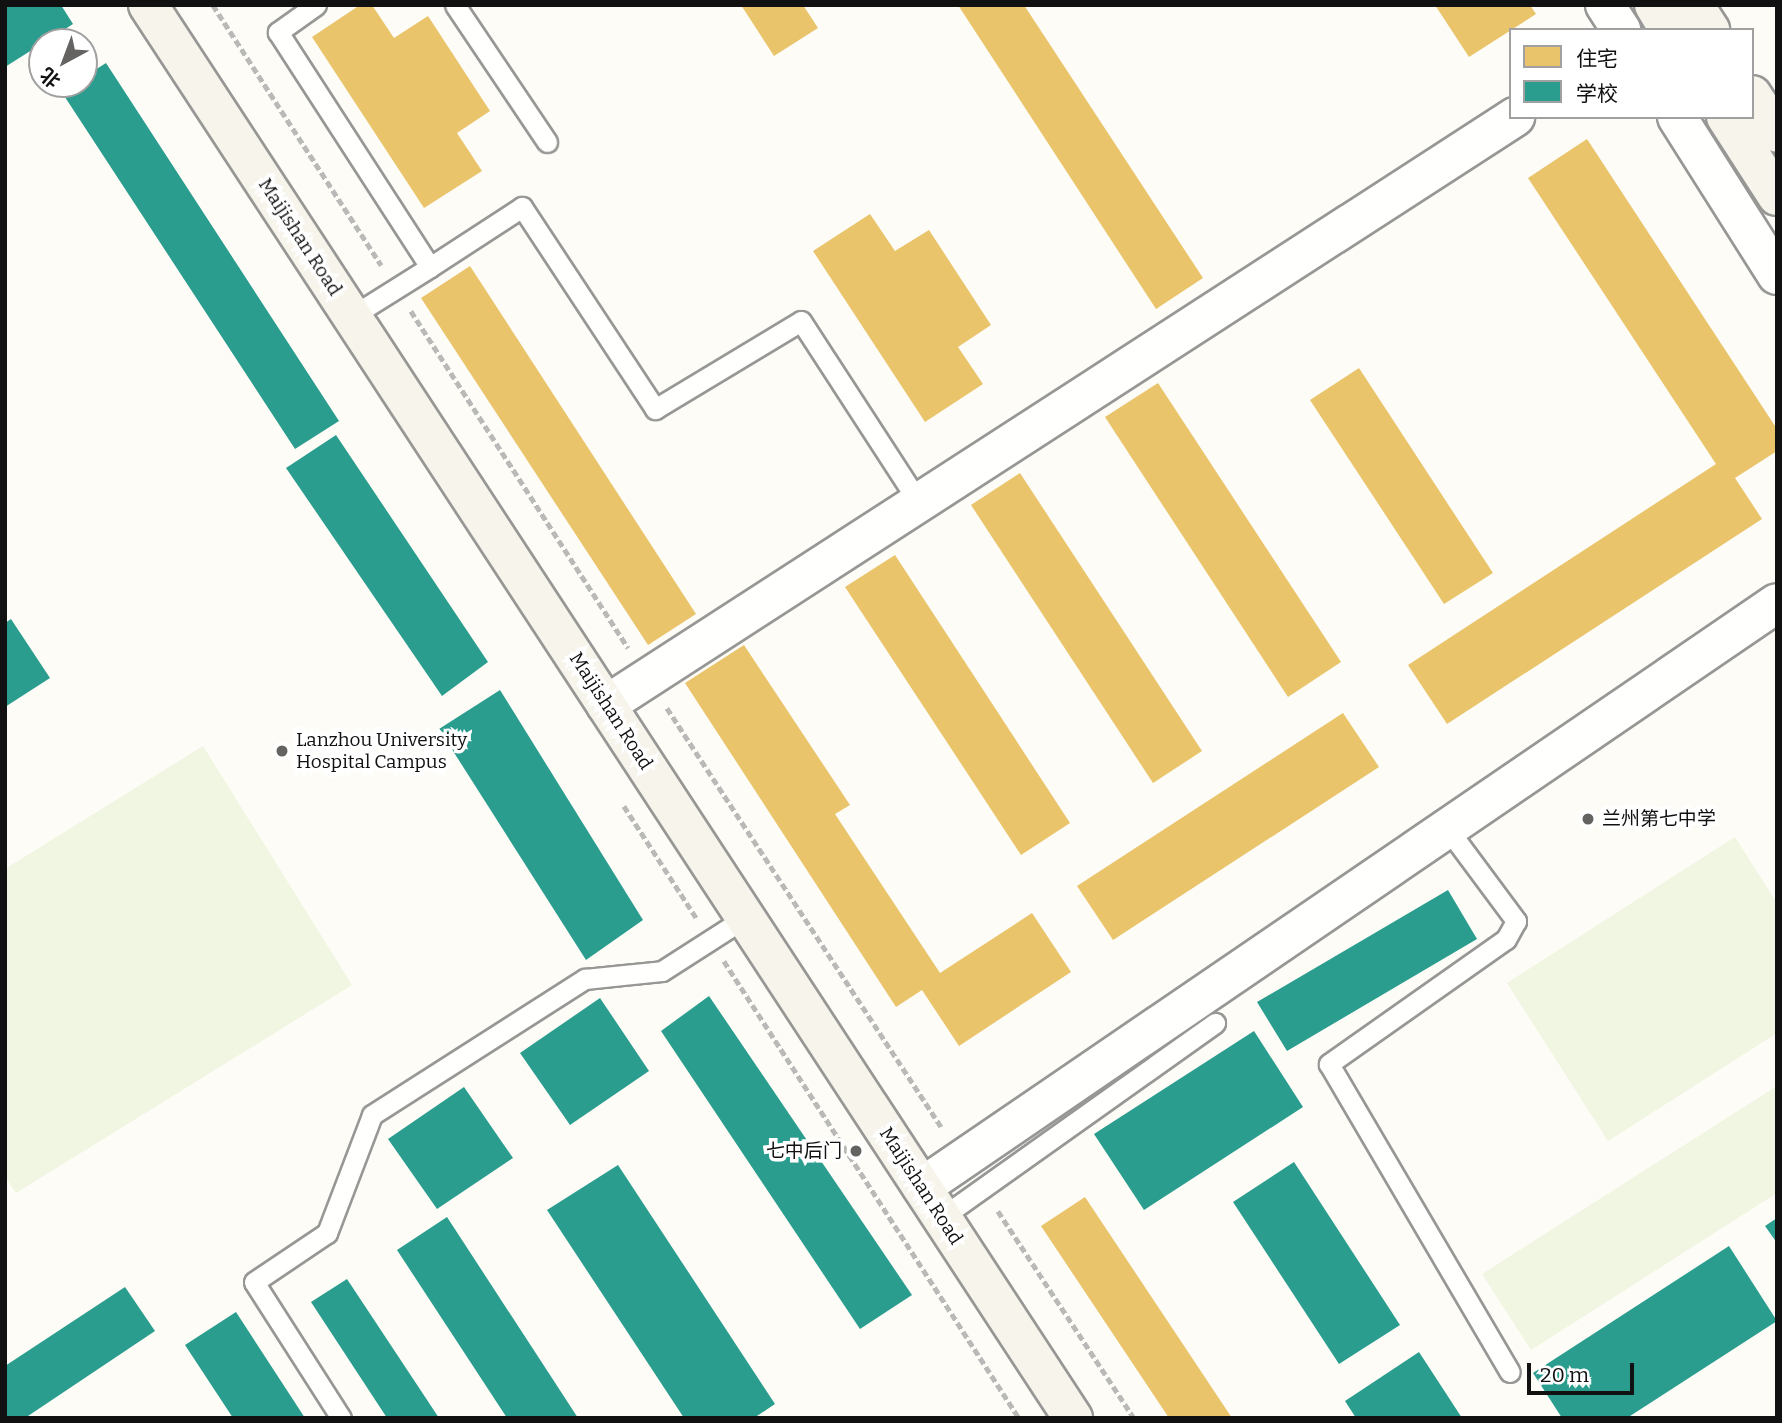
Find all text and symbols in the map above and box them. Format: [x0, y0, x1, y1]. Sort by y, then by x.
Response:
north arrow [28, 28, 98, 98]
legend [1509, 28, 1754, 119]
text: 住宅 [1576, 46, 1618, 72]
text: 北 [35, 63, 65, 93]
text: 学校 [1576, 81, 1618, 107]
street label: Maijishan Road [254, 174, 346, 300]
street label: Maijishan Road [565, 648, 657, 774]
place label: Lanzhou University Hospital Campus [296, 729, 467, 773]
marker: Lanzhou University Hospital Campus [274, 743, 290, 759]
place label: 兰州第七中学 [1602, 808, 1716, 830]
marker: 兰州第七中学 [1580, 811, 1596, 827]
street label: Maijishan Road [875, 1123, 967, 1249]
place label: 七中后门 [766, 1140, 842, 1162]
marker: 七中后门 [848, 1143, 864, 1159]
scale bar [1530, 1350, 1637, 1394]
text: 20 m [1540, 1362, 1589, 1388]

